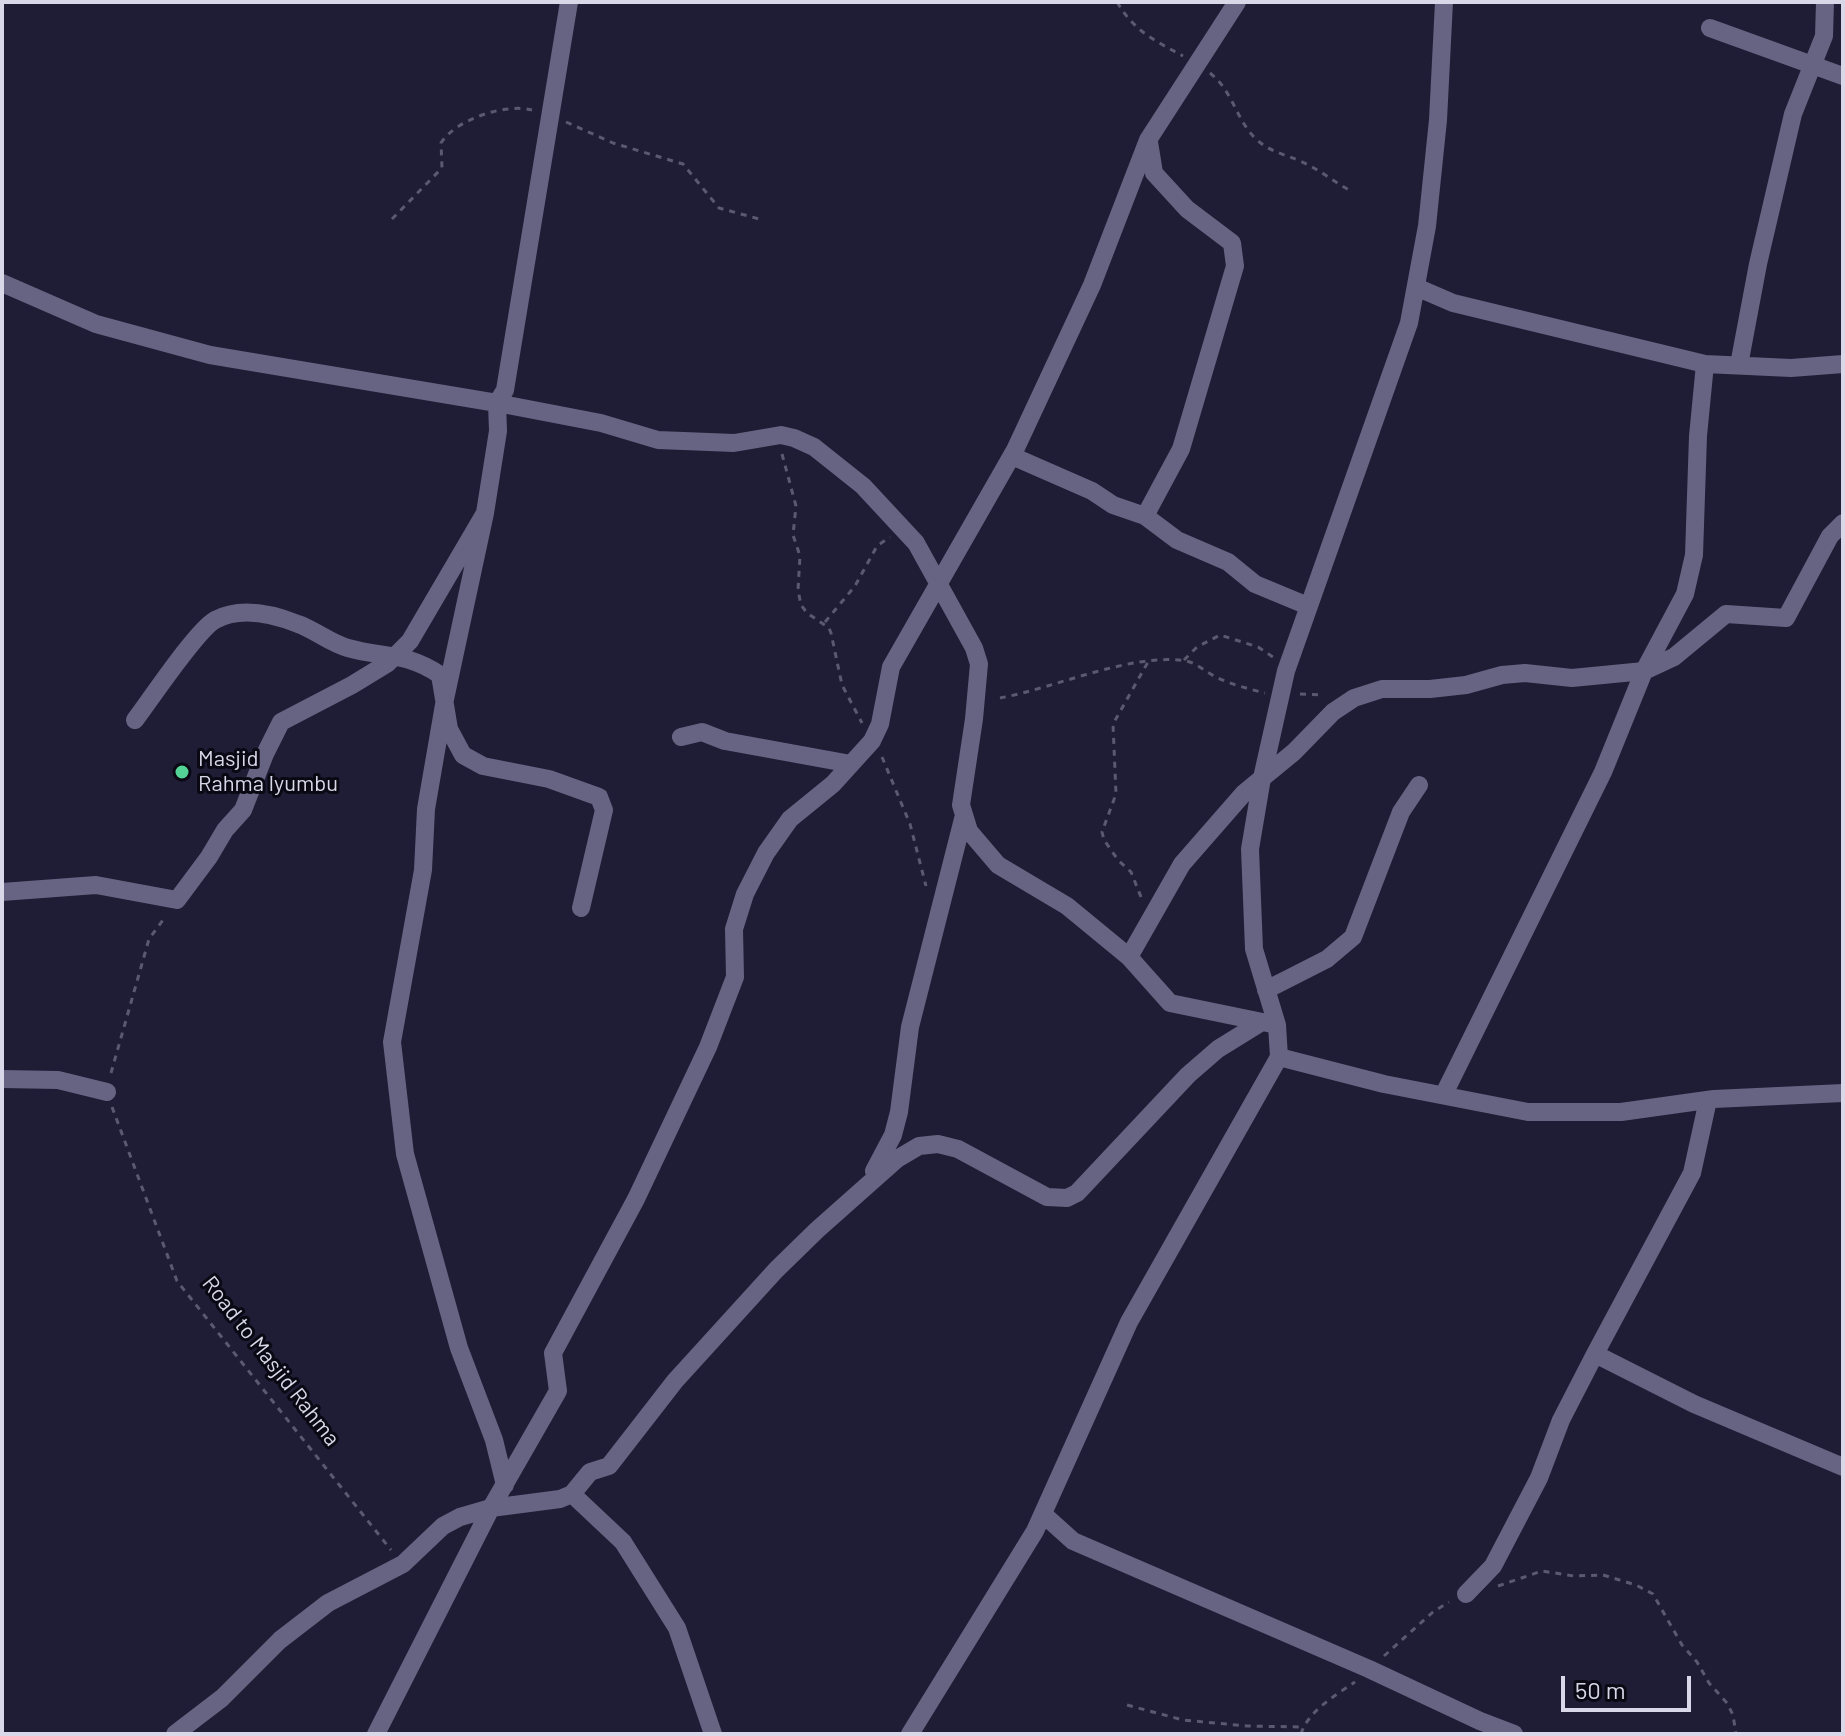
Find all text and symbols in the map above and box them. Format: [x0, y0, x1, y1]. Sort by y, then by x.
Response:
place label: Masjid Rahma Iyumbu [198, 746, 338, 798]
marker: Masjid Rahma Iyumbu [173, 763, 191, 781]
street label: Road to Masjid Rahma [197, 1271, 345, 1451]
scale bar [1565, 1660, 1695, 1710]
text: 50 m [1575, 1675, 1626, 1704]

